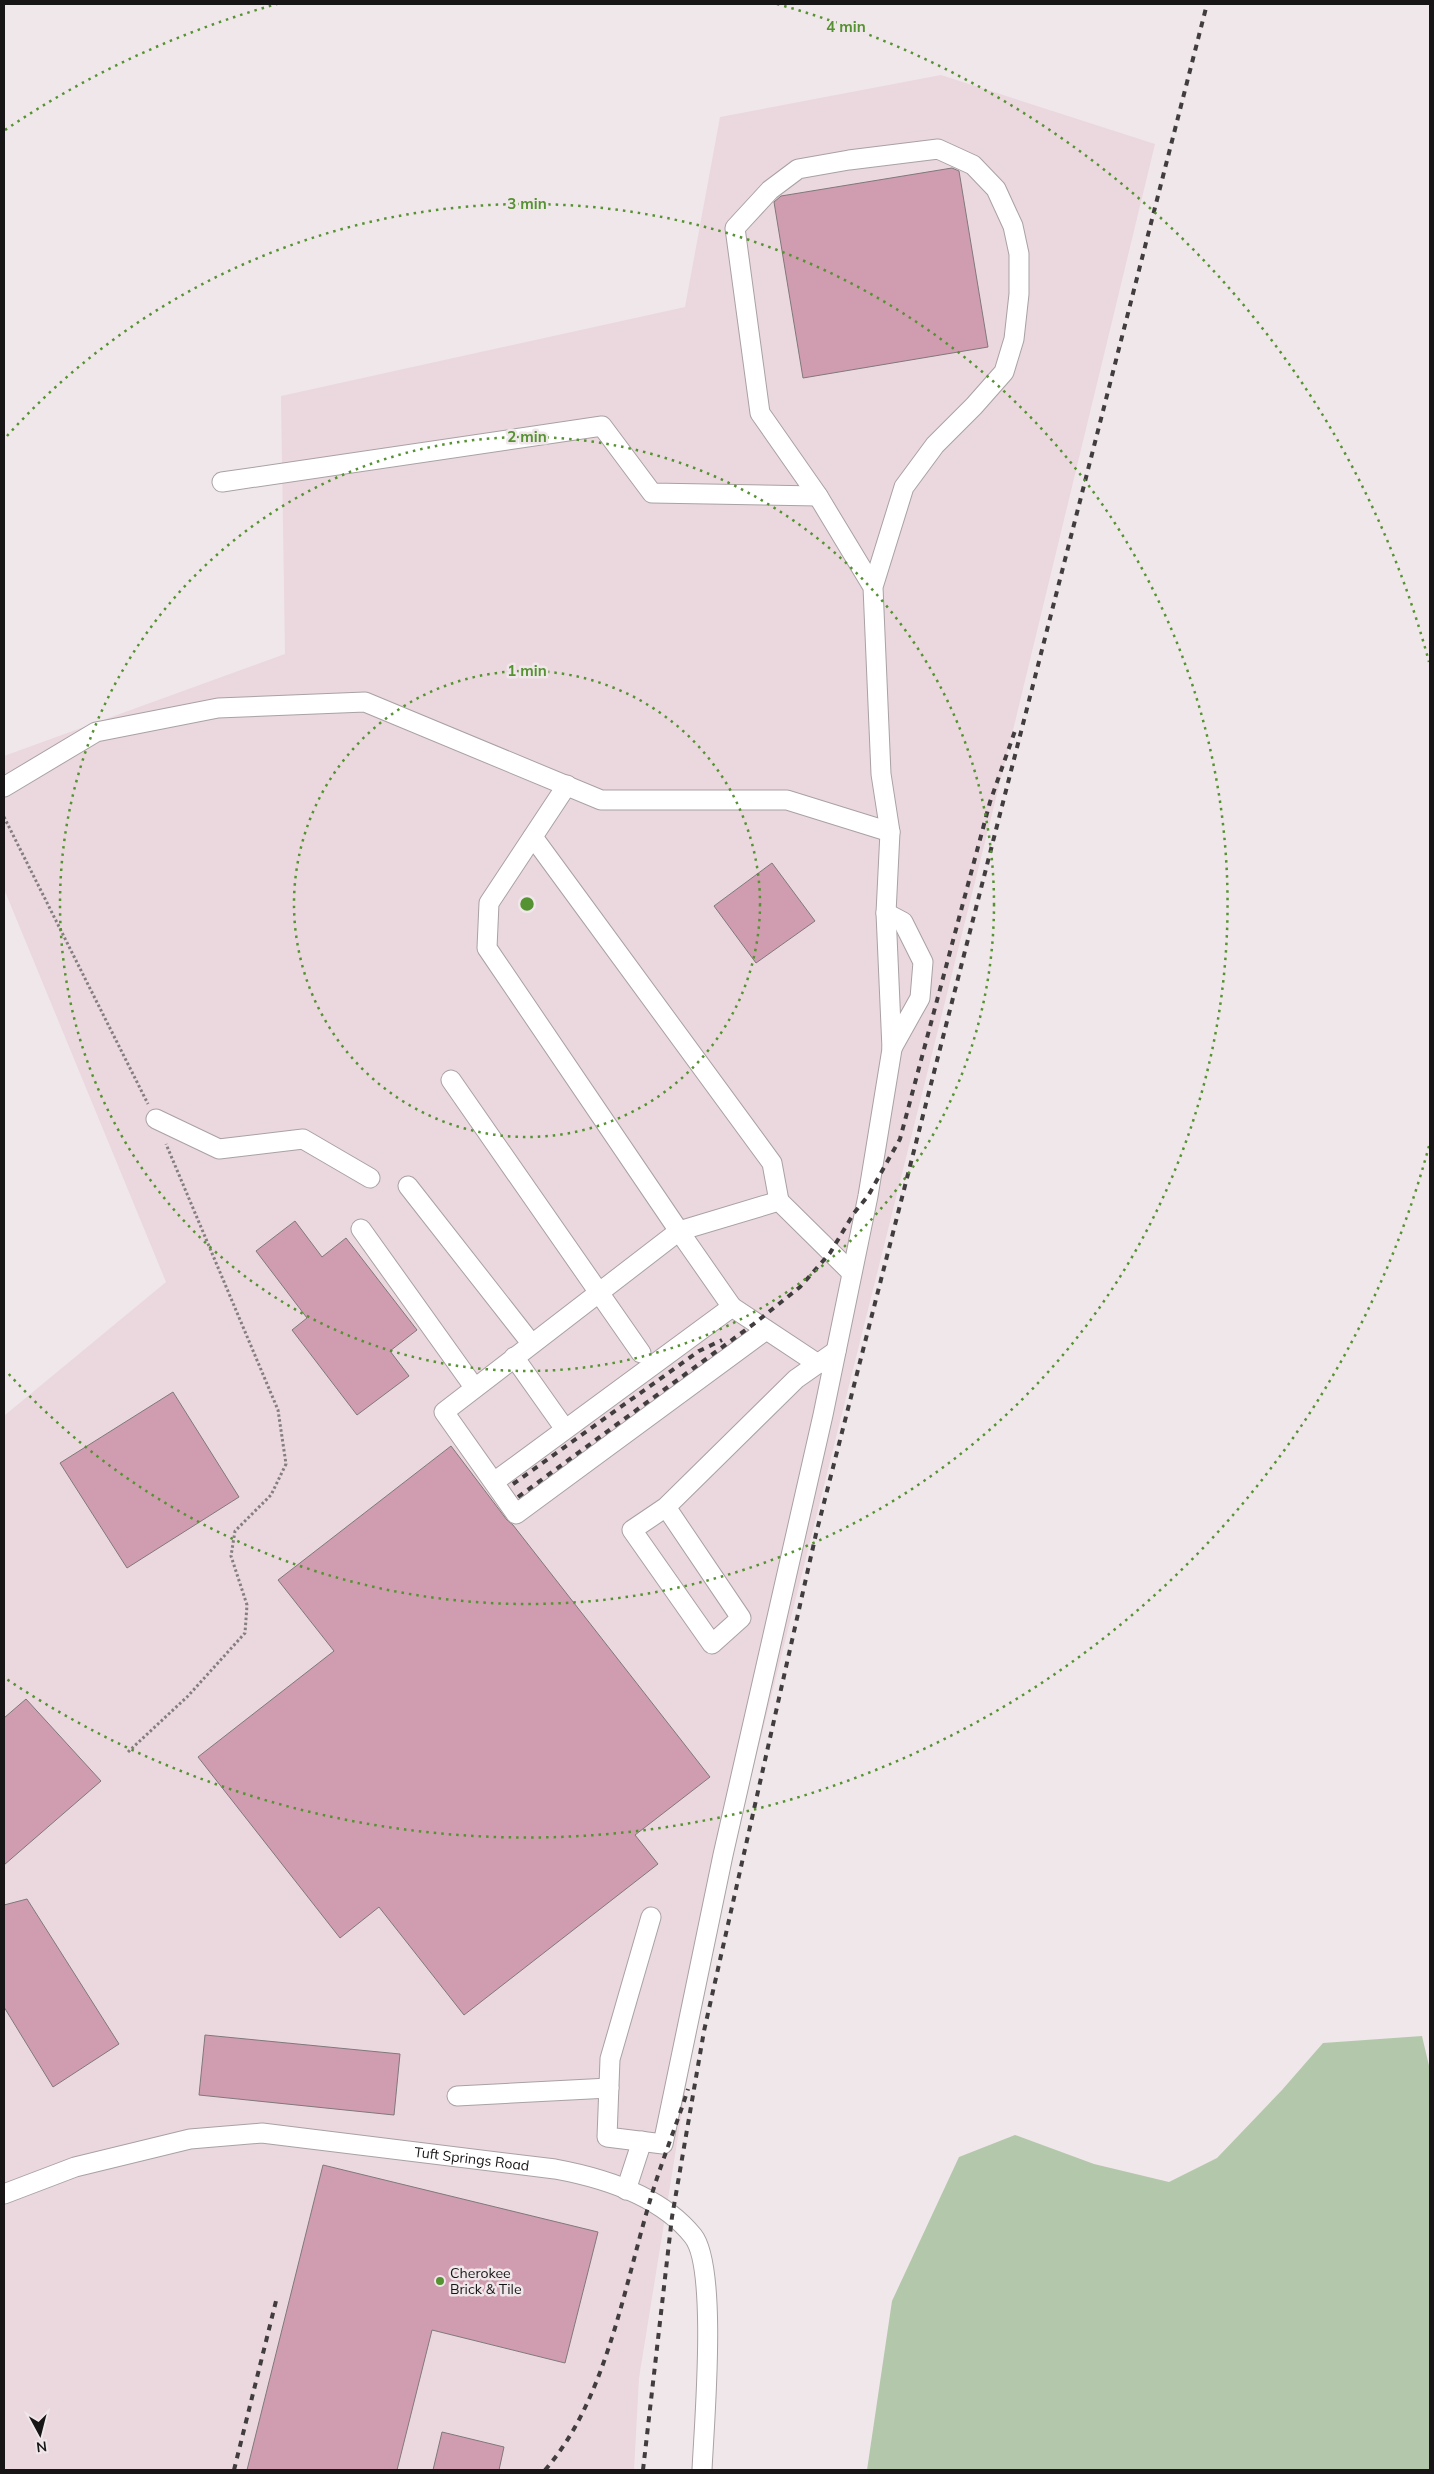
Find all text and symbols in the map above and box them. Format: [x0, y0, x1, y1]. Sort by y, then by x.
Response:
text: 4 min [826, 17, 866, 36]
text: 3 min [507, 194, 547, 213]
text: 2 min [507, 427, 547, 446]
text: 1 min [507, 661, 547, 680]
centre of rings [518, 895, 536, 913]
street label: Tuft Springs Road [413, 2143, 530, 2175]
place label: Cherokee Brick & Tile [450, 2264, 522, 2298]
marker: Cherokee Brick & Tile [434, 2275, 446, 2287]
north arrow [15, 2409, 65, 2459]
text: N [35, 2437, 48, 2456]

